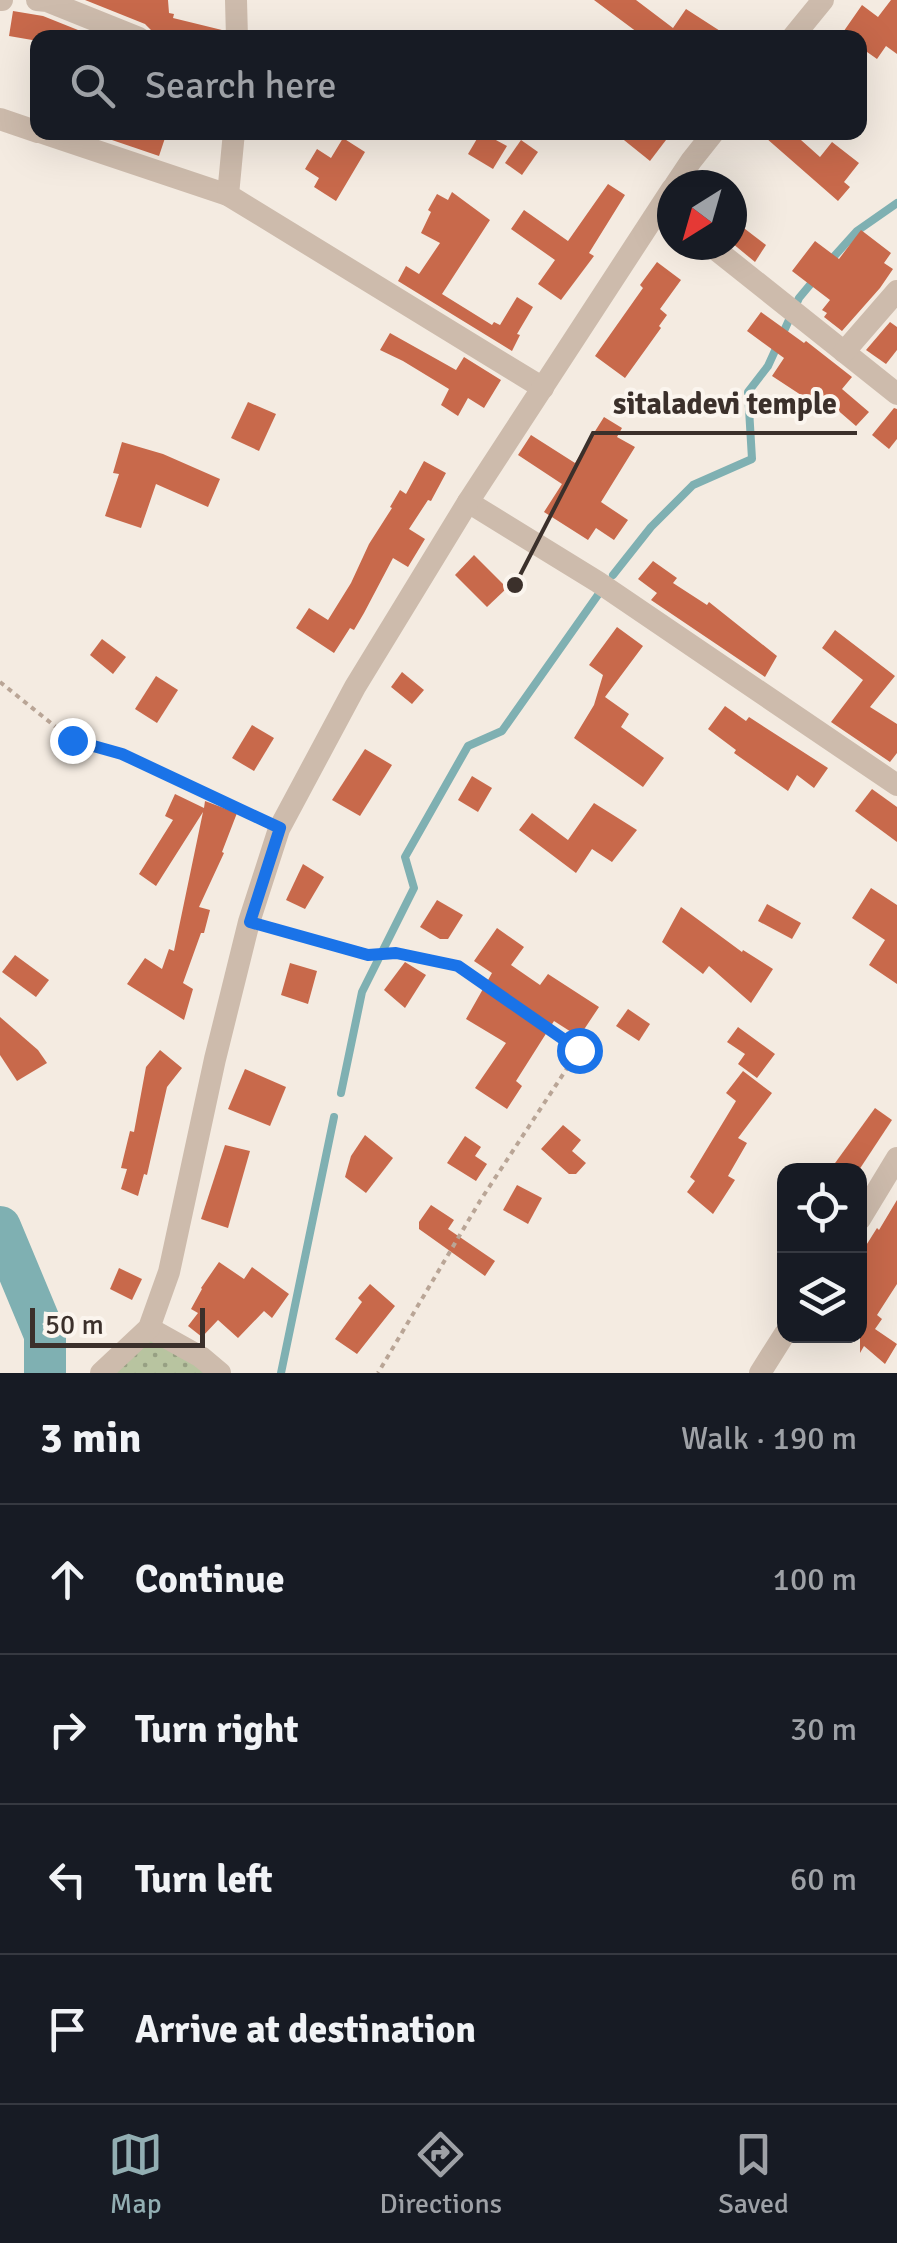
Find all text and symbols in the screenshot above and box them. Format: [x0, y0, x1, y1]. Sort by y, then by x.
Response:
search box [30, 30, 867, 140]
icon: search [65, 58, 120, 113]
text: Search here [145, 62, 337, 109]
north arrow [657, 170, 747, 260]
callout: sitaladevi temple [593, 373, 857, 433]
text: sitaladevi temple [613, 386, 837, 423]
route end [50, 718, 96, 764]
route start [557, 1028, 603, 1074]
map controls [777, 1163, 867, 1343]
button: locate [777, 1163, 867, 1253]
button: layers [777, 1253, 867, 1343]
scale bar [30, 1303, 205, 1348]
text: 50 m [45, 1308, 104, 1342]
text: 3 min [40, 1413, 141, 1464]
text: Walk · 190 m [681, 1419, 857, 1458]
icon: ahead [40, 1552, 95, 1607]
text: Continue [135, 1556, 285, 1603]
text: 100 m [773, 1560, 857, 1599]
icon: right [40, 1702, 95, 1757]
text: Turn right [135, 1706, 299, 1753]
text: 30 m [790, 1710, 857, 1749]
icon: left [40, 1852, 95, 1907]
text: Turn left [135, 1856, 273, 1903]
text: 60 m [790, 1860, 857, 1899]
icon: arrive [40, 2002, 95, 2057]
text: Arrive at destination [135, 2006, 476, 2053]
tab: Map [108, 2127, 163, 2221]
tab: Directions [380, 2127, 502, 2221]
tab: Saved [718, 2127, 789, 2221]

